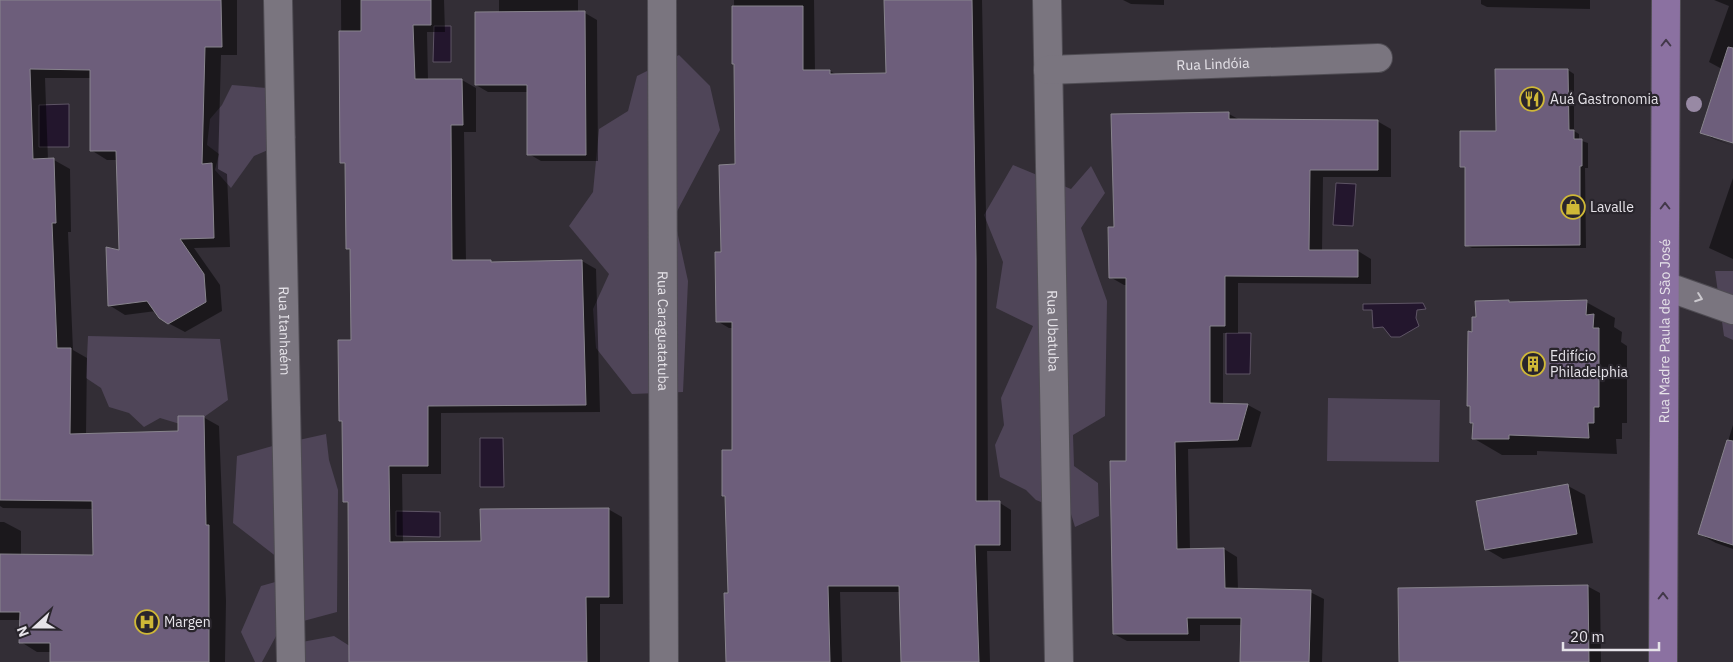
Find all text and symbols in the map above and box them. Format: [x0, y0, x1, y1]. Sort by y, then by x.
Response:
one-way arrow [1661, 39, 1671, 47]
street label: Rua Lindóia [1176, 54, 1250, 74]
restaurant icon: Auá Gastronomia [1519, 86, 1545, 112]
place label: Auá Gastronomia [1550, 90, 1659, 108]
shop icon: Lavalle [1560, 194, 1586, 220]
place label: Lavalle [1590, 198, 1634, 216]
one-way arrow [1660, 202, 1670, 210]
street label: Rua Madre Paula de São José [1655, 238, 1674, 423]
street label: Rua Caraguatatuba [654, 271, 672, 392]
street label: Rua Itanhaém [275, 286, 294, 376]
street label: Rua Ubatuba [1043, 290, 1063, 372]
one-way arrow [1694, 292, 1703, 302]
place label: Edifício Philadelphia [1550, 347, 1628, 381]
building icon: Edifício Philadelphia [1520, 351, 1546, 377]
one-way arrow [1658, 592, 1668, 600]
north arrow [10, 602, 60, 652]
hospital icon: Margen [134, 609, 160, 635]
place label: Margen [164, 613, 211, 631]
scale bar [1563, 620, 1659, 652]
text: N [13, 624, 33, 640]
text: 20 m [1570, 627, 1605, 646]

